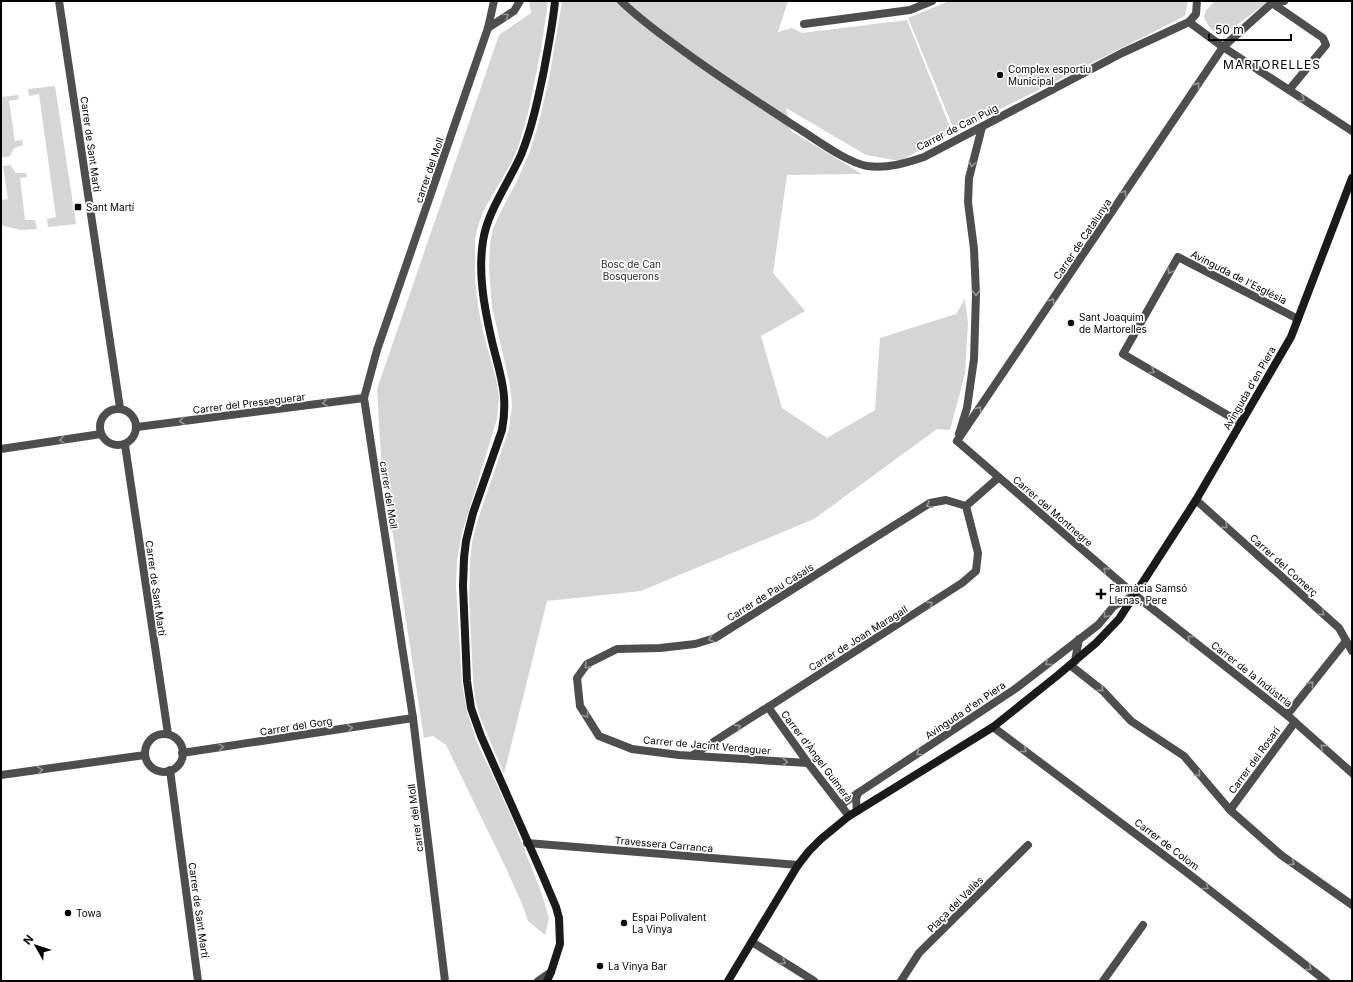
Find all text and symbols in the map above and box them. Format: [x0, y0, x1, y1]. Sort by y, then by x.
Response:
one-way arrow [501, 14, 508, 21]
scale bar [1209, 16, 1291, 42]
text: 50 m [1215, 22, 1244, 37]
district label: MARTORELLES [1223, 57, 1321, 72]
place label: Complex esportiu Municipal [1008, 63, 1091, 87]
marker: Complex esportiu Municipal [995, 70, 1005, 80]
one-way arrow [1192, 83, 1199, 90]
one-way arrow [1298, 94, 1305, 101]
street label: Carrer de Sant Martí [78, 96, 104, 193]
street label: Carrer de Can Puig [914, 101, 1000, 153]
street label: carrer del Moll [412, 136, 446, 204]
one-way arrow [969, 161, 977, 168]
one-way arrow [1119, 191, 1126, 198]
street label: Carrer de Catalunya [1051, 196, 1113, 282]
place label: Sant Martí [86, 201, 135, 213]
marker: Sant Martí [73, 202, 83, 212]
street label: Avinguda de l'Església [1189, 248, 1289, 306]
park label: Bosc de Can Bosquerons [601, 258, 661, 282]
one-way arrow [1168, 267, 1175, 274]
one-way arrow [971, 290, 980, 296]
one-way arrow [1047, 298, 1055, 305]
place label: Sant Joaquim de Martorelles [1079, 311, 1147, 335]
marker: Sant Joaquim de Martorelles [1066, 318, 1076, 328]
street label: Avinguda d'en Piera [1220, 344, 1278, 432]
one-way arrow [1148, 367, 1155, 374]
street label: Carrer del Presseguerar [192, 390, 306, 416]
one-way arrow [322, 398, 328, 407]
one-way arrow [974, 406, 982, 413]
one-way arrow [179, 416, 185, 425]
one-way arrow [59, 435, 65, 444]
street label: carrer del Moll [378, 460, 400, 530]
street label: Carrer del Montnegre [1011, 473, 1095, 549]
one-way arrow [925, 500, 933, 508]
one-way arrow [1220, 521, 1228, 529]
street label: Carrer del Comerç [1248, 531, 1321, 599]
street label: Carrer de Sant Martí [143, 540, 169, 637]
street label: Carrer de Pau Casals [724, 560, 816, 624]
one-way arrow [1103, 567, 1110, 574]
place label: Farmàcia Samsó Llenas, Pere [1109, 582, 1187, 606]
marker: Farmàcia Samsó Llenas, Pere [1096, 589, 1106, 599]
one-way arrow [926, 601, 933, 609]
street label: Carrer de Joan Maragall [806, 603, 910, 673]
one-way arrow [1317, 608, 1324, 615]
one-way arrow [1104, 611, 1111, 618]
one-way arrow [707, 634, 714, 643]
one-way arrow [1187, 636, 1194, 643]
street label: Carrer de la Indústria [1209, 639, 1295, 709]
one-way arrow [1046, 658, 1053, 665]
one-way arrow [584, 662, 592, 669]
street label: Avinguda d'en Piera [923, 679, 1007, 741]
one-way arrow [1307, 682, 1314, 689]
one-way arrow [1096, 685, 1103, 692]
street label: Carrer d'Àngel Guimerà [779, 707, 856, 804]
one-way arrow [581, 711, 589, 718]
street label: Carrer del Gorg [259, 714, 333, 738]
one-way arrow [346, 724, 353, 733]
one-way arrow [734, 724, 741, 732]
street label: Carrer del Rosari [1226, 724, 1282, 796]
street label: Carrer de Jacint Verdaguer [643, 733, 772, 757]
one-way arrow [218, 743, 224, 752]
one-way arrow [1320, 744, 1328, 752]
one-way arrow [1020, 745, 1027, 752]
one-way arrow [916, 748, 923, 755]
one-way arrow [782, 757, 788, 766]
one-way arrow [37, 766, 43, 775]
one-way arrow [1193, 769, 1200, 776]
street label: carrer del Moll [405, 783, 425, 853]
street label: Carrer de Colom [1132, 816, 1202, 872]
street label: Travessera Carranca [614, 834, 714, 854]
one-way arrow [1288, 858, 1295, 865]
street label: Carrer de Sant Martí [186, 862, 212, 959]
street label: Plaça del Vallès [925, 874, 985, 934]
one-way arrow [1202, 883, 1209, 890]
place label: Towa [76, 907, 101, 919]
marker: Towa [63, 908, 73, 918]
place label: Espai Polivalent La Vinya [632, 911, 707, 935]
marker: Espai Polivalent La Vinya [619, 918, 629, 928]
north arrow [16, 926, 56, 966]
text: N [20, 932, 36, 947]
one-way arrow [779, 957, 786, 964]
place label: La Vinya Bar [608, 960, 667, 972]
marker: La Vinya Bar [595, 961, 605, 971]
one-way arrow [1304, 963, 1311, 970]

